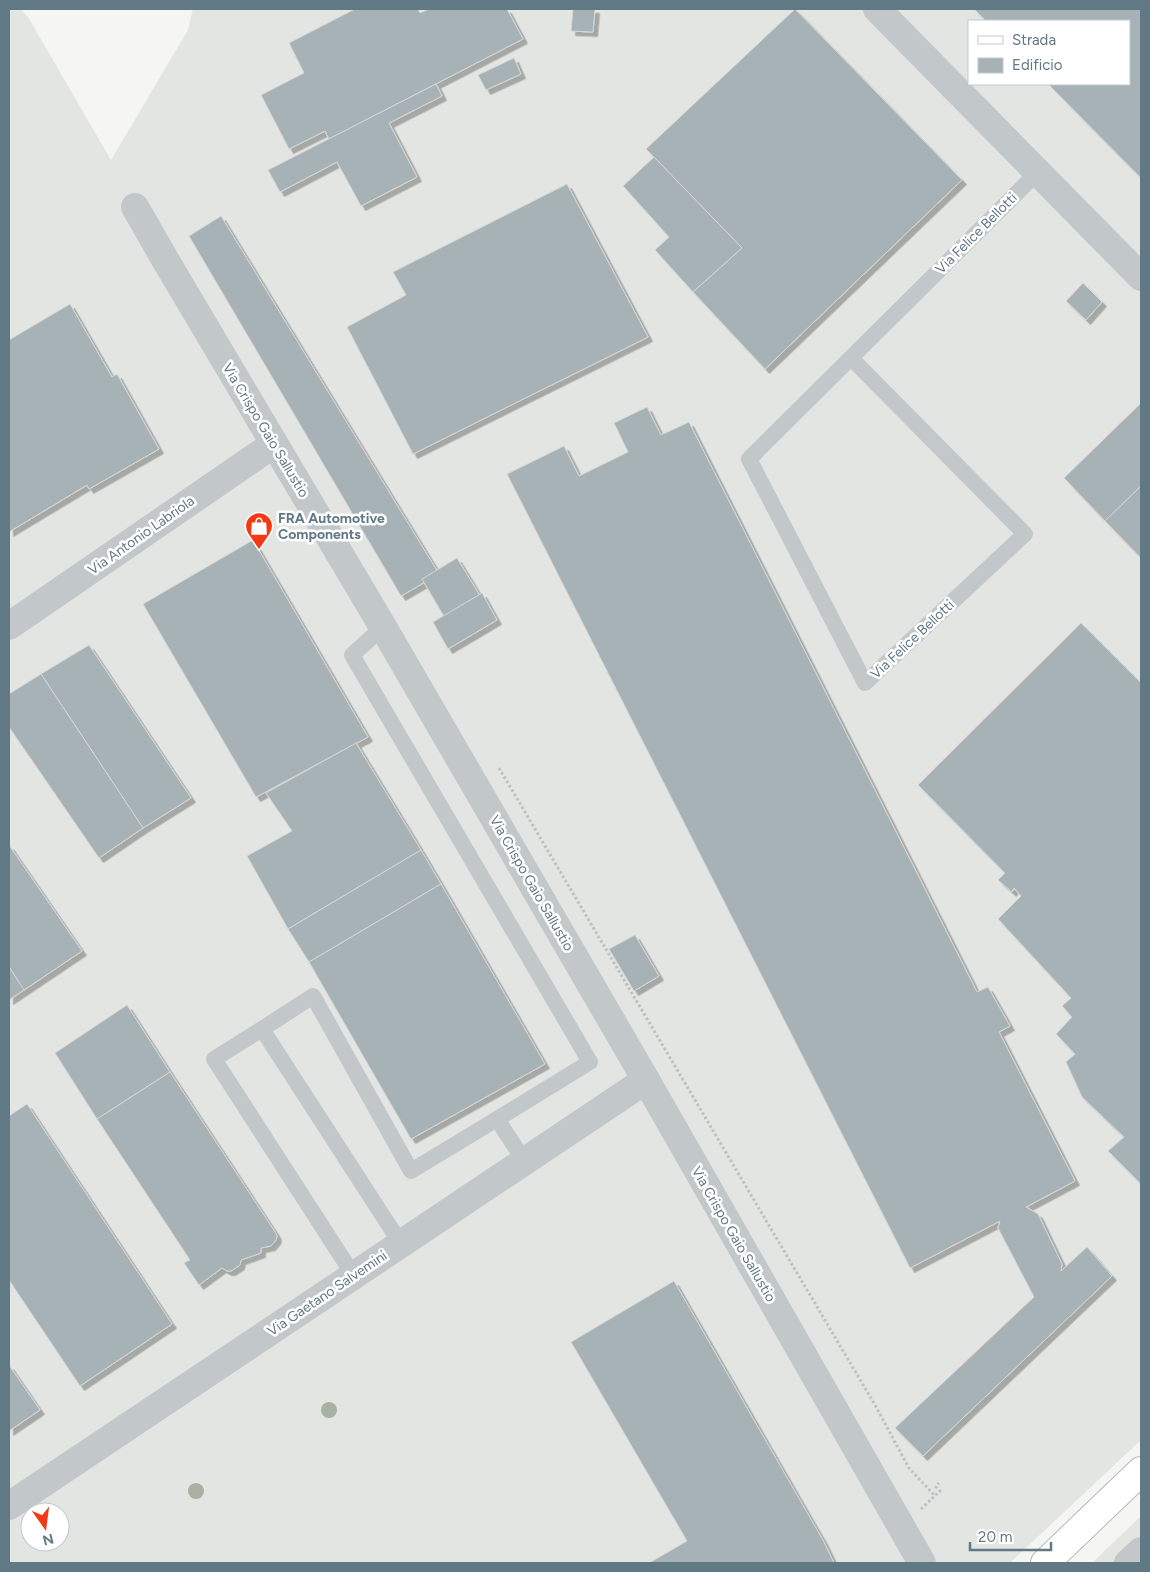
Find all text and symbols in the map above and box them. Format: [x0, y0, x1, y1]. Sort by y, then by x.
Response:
legend [968, 20, 1130, 85]
text: Strada [1012, 31, 1056, 49]
text: Edificio [1012, 56, 1063, 74]
street label: Via Felice Bellotti [932, 189, 1021, 278]
street label: Via Crispo Gaio Sallustio [219, 360, 312, 500]
street label: Via Antonio Labriola [85, 492, 198, 578]
place label: FRA Automotive Components [278, 510, 385, 543]
shop icon: FRA Automotive Components [244, 511, 274, 550]
street label: Via Felice Bellotti [867, 596, 958, 682]
street label: Via Crispo Gaio Sallustio [486, 813, 577, 954]
street label: Via Crispo Gaio Sallustio [688, 1164, 779, 1305]
street label: Via Gaetano Salvemini [264, 1247, 390, 1340]
north arrow [20, 1502, 70, 1552]
scale bar [970, 1520, 1051, 1552]
text: 20 m [978, 1528, 1012, 1546]
text: N [41, 1530, 55, 1549]

